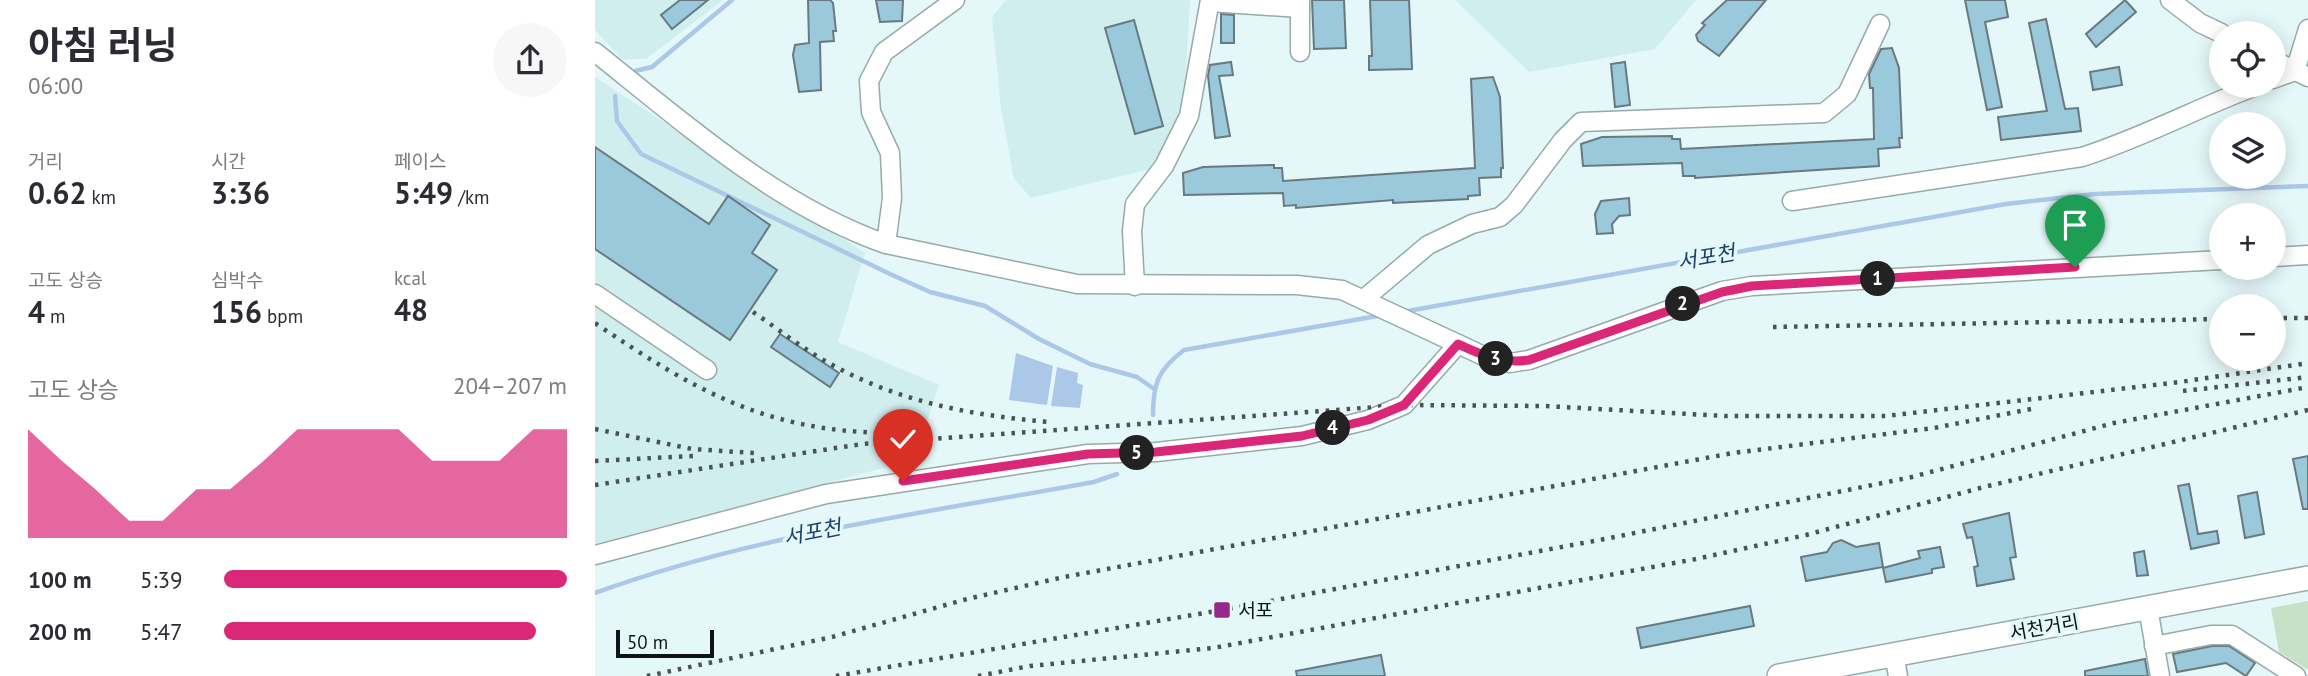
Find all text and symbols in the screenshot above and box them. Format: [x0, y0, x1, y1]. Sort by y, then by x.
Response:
text: 아침 러닝 [28, 20, 177, 69]
map controls [2209, 21, 2286, 371]
button: locate [2209, 21, 2286, 98]
button: share [493, 23, 567, 97]
text: 06:00 [28, 71, 83, 100]
button: layers [2209, 112, 2286, 189]
text: 거리 [28, 149, 63, 173]
text: 시간 [211, 149, 246, 173]
text: 페이스 [394, 149, 446, 173]
text: 0.62 [28, 173, 86, 212]
text: 3:36 [211, 173, 270, 212]
text: 5:49 [394, 173, 453, 212]
text: km [86, 185, 116, 209]
text: /km [453, 185, 489, 209]
pin [2045, 195, 2105, 267]
button: + [2209, 203, 2286, 280]
icon: arrive [2056, 206, 2094, 244]
water label: 서포천 [1675, 238, 1740, 275]
pin: 1 [1861, 262, 1895, 296]
text: kcal [394, 266, 426, 290]
text: 1 [1872, 266, 1883, 290]
text: 고도 상승 [28, 268, 103, 292]
text: 심박수 [211, 268, 263, 292]
pin: 2 [1665, 286, 1701, 322]
text: 48 [394, 290, 428, 329]
text: 2 [1677, 291, 1688, 315]
text: 4 [28, 292, 45, 331]
text: 156 [211, 292, 262, 331]
button: − [2209, 294, 2286, 371]
text: m [45, 304, 66, 328]
text: bpm [262, 304, 303, 328]
pin: 3 [1479, 342, 1513, 376]
text: 3 [1490, 346, 1501, 370]
text: 204–207 m [453, 371, 567, 400]
text: 고도 상승 [28, 375, 119, 404]
pin [873, 409, 933, 481]
pin: 4 [1315, 410, 1351, 446]
text: 4 [1327, 415, 1338, 439]
icon: check [884, 420, 922, 458]
pin: 5 [1119, 435, 1155, 470]
text: 5 [1131, 440, 1142, 464]
water label: 서포천 [781, 513, 846, 551]
text: 100 m [28, 565, 91, 594]
text: 5:39 [140, 565, 183, 594]
place label: 서포 [1238, 598, 1273, 622]
marker: 서포 [1212, 600, 1232, 620]
street label: 서천거리 [2007, 609, 2081, 645]
text: 200 m [28, 617, 91, 646]
text: 5:47 [140, 617, 183, 646]
scale bar [616, 627, 714, 659]
text: 50 m [627, 630, 668, 654]

